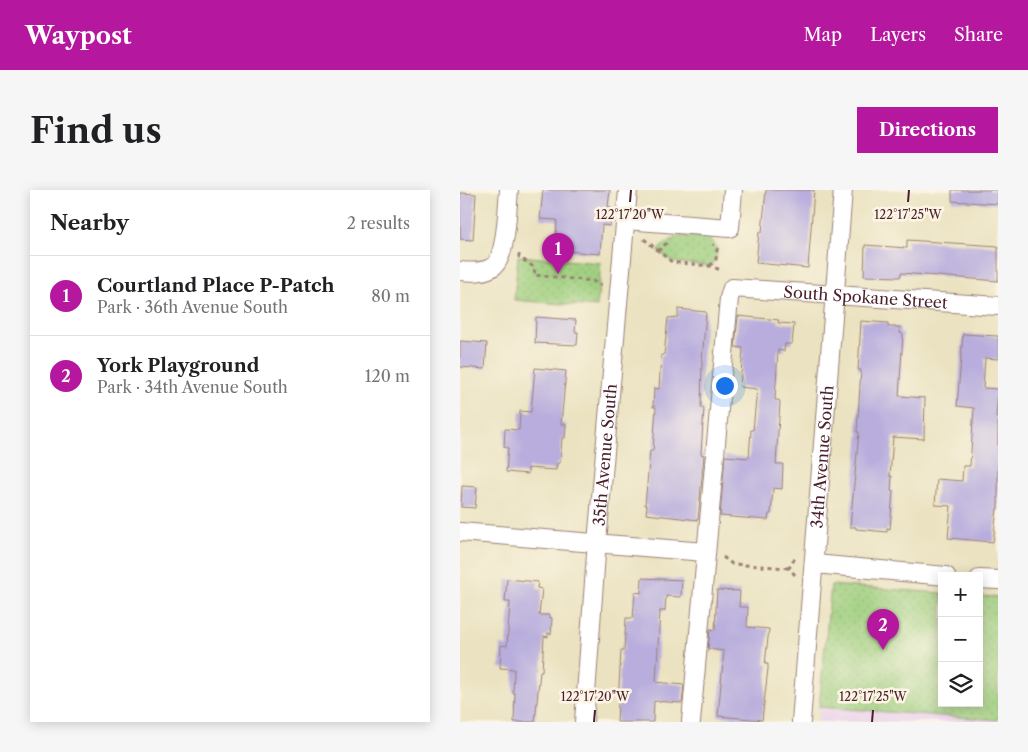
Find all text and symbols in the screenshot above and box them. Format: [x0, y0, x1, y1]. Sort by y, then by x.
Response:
text: Waypost [25, 21, 132, 50]
text: Map [804, 24, 842, 46]
text: Layers [870, 24, 926, 46]
text: Share [954, 24, 1003, 46]
button: Directions [857, 107, 998, 153]
text: Find us [30, 109, 162, 152]
text: 122°17'20"W [596, 207, 665, 222]
text: 122°17'25"W [874, 207, 943, 222]
text: Nearby [50, 210, 129, 235]
text: 2 results [347, 213, 410, 233]
pin: 1 [542, 233, 574, 274]
text: Courtland Place P-Patch [97, 274, 335, 297]
street label: South Spokane Street [783, 282, 949, 313]
text: 1 [62, 286, 70, 306]
text: 80 m [371, 286, 410, 306]
text: Park · 36th Avenue South [97, 297, 288, 317]
text: York Playground [97, 354, 259, 377]
text: 2 [61, 366, 71, 386]
text: 120 m [365, 366, 410, 386]
your location [712, 373, 738, 399]
text: Park · 34th Avenue South [97, 377, 288, 397]
street label: 35th Avenue South [588, 383, 621, 527]
street label: 34th Avenue South [806, 385, 838, 529]
map controls [938, 572, 983, 707]
button: + [938, 572, 983, 617]
pin: 2 [867, 609, 899, 650]
button: − [938, 617, 983, 662]
button: layers [938, 662, 983, 707]
text: 122°17'20"W [561, 689, 630, 704]
text: 122°17'25"W [839, 689, 908, 704]

